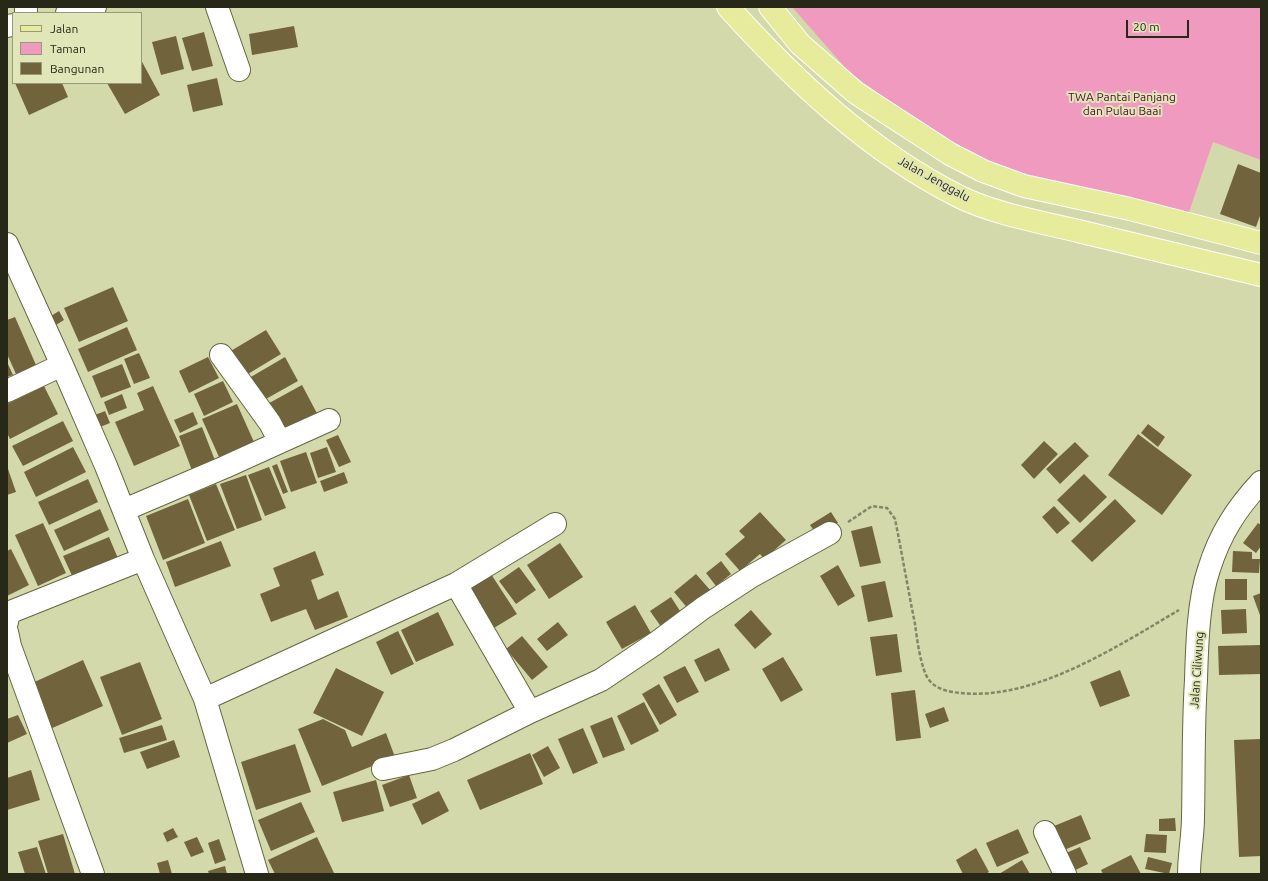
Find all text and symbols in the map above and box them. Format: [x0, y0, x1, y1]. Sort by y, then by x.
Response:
legend [12, 12, 142, 84]
scale bar [1128, 12, 1191, 38]
text: 20 m [1133, 20, 1160, 33]
text: Jalan [50, 22, 78, 35]
text: Taman [50, 42, 86, 55]
text: Bangunan [50, 62, 104, 75]
park label: TWA Pantai Panjang dan Pulau Baai [1068, 90, 1176, 118]
street label: Jalan Jenggalu [895, 153, 973, 205]
street label: Jalan Ciliwung [1187, 631, 1207, 709]

